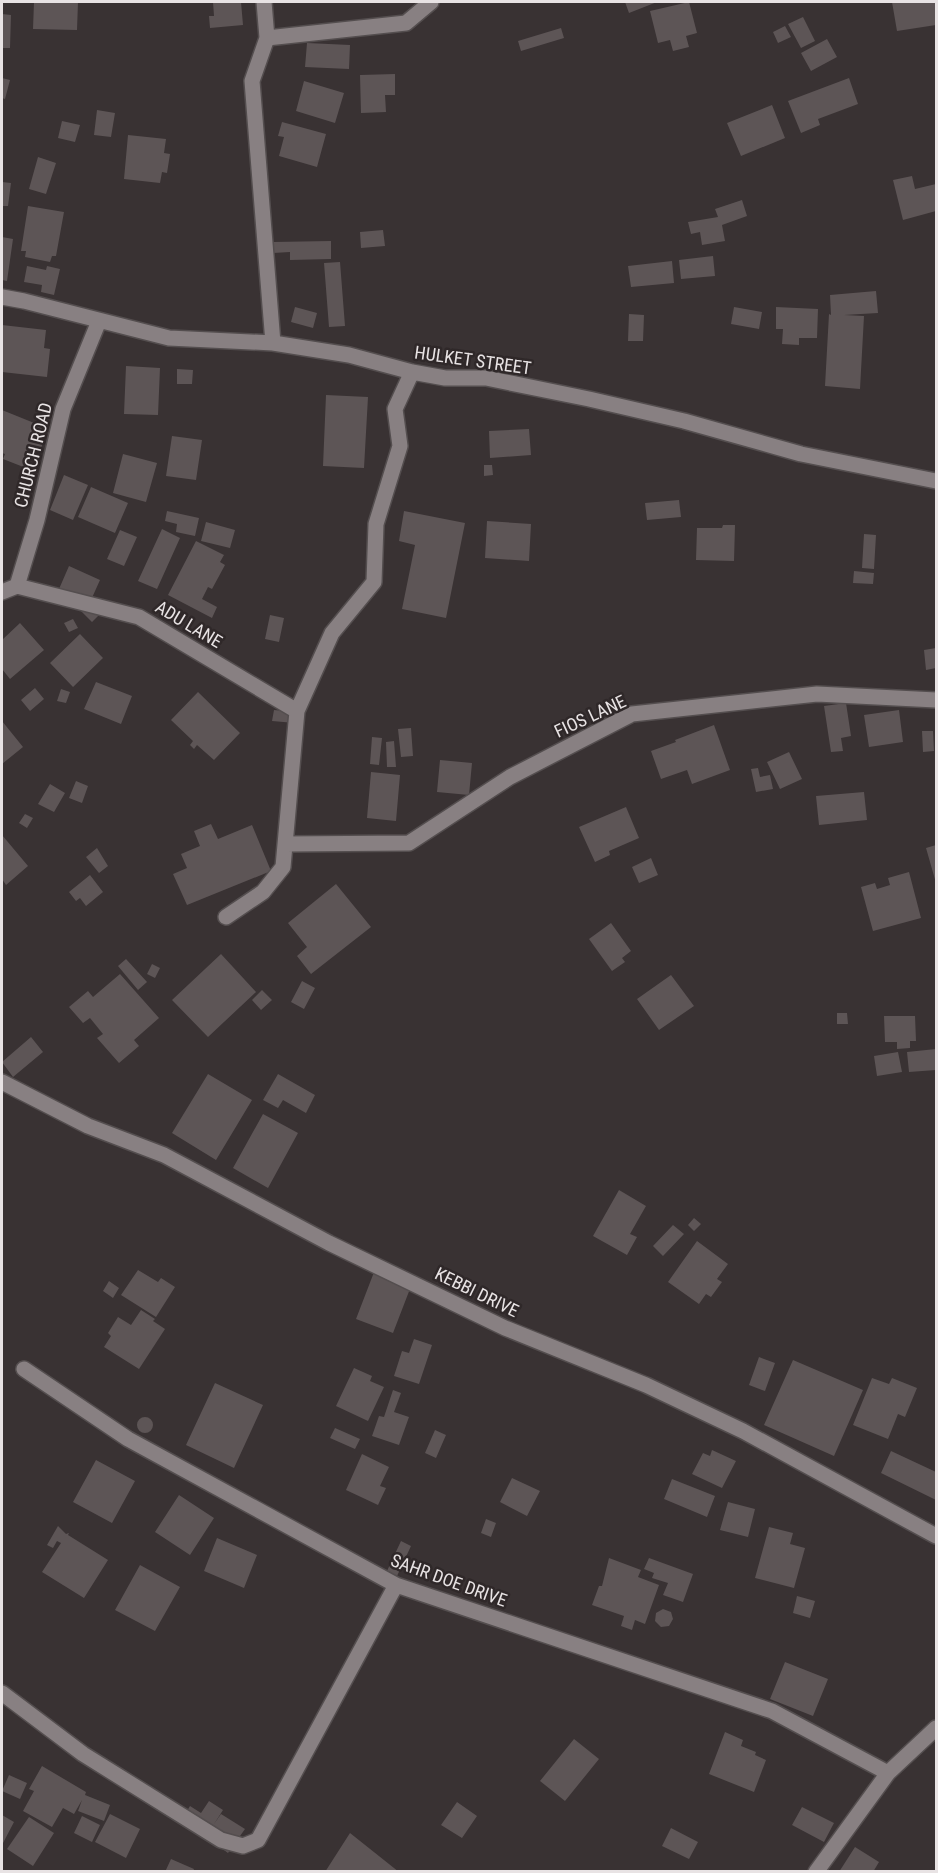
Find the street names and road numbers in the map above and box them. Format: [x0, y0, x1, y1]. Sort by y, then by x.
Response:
street label: HULKET STREET [413, 341, 533, 379]
street label: CHURCH ROAD [10, 400, 56, 510]
street label: ADU LANE [152, 596, 226, 652]
street label: FIOS LANE [551, 690, 629, 742]
street label: KEBBI DRIVE [432, 1263, 522, 1321]
street label: SAHR DOE DRIVE [388, 1549, 510, 1611]

